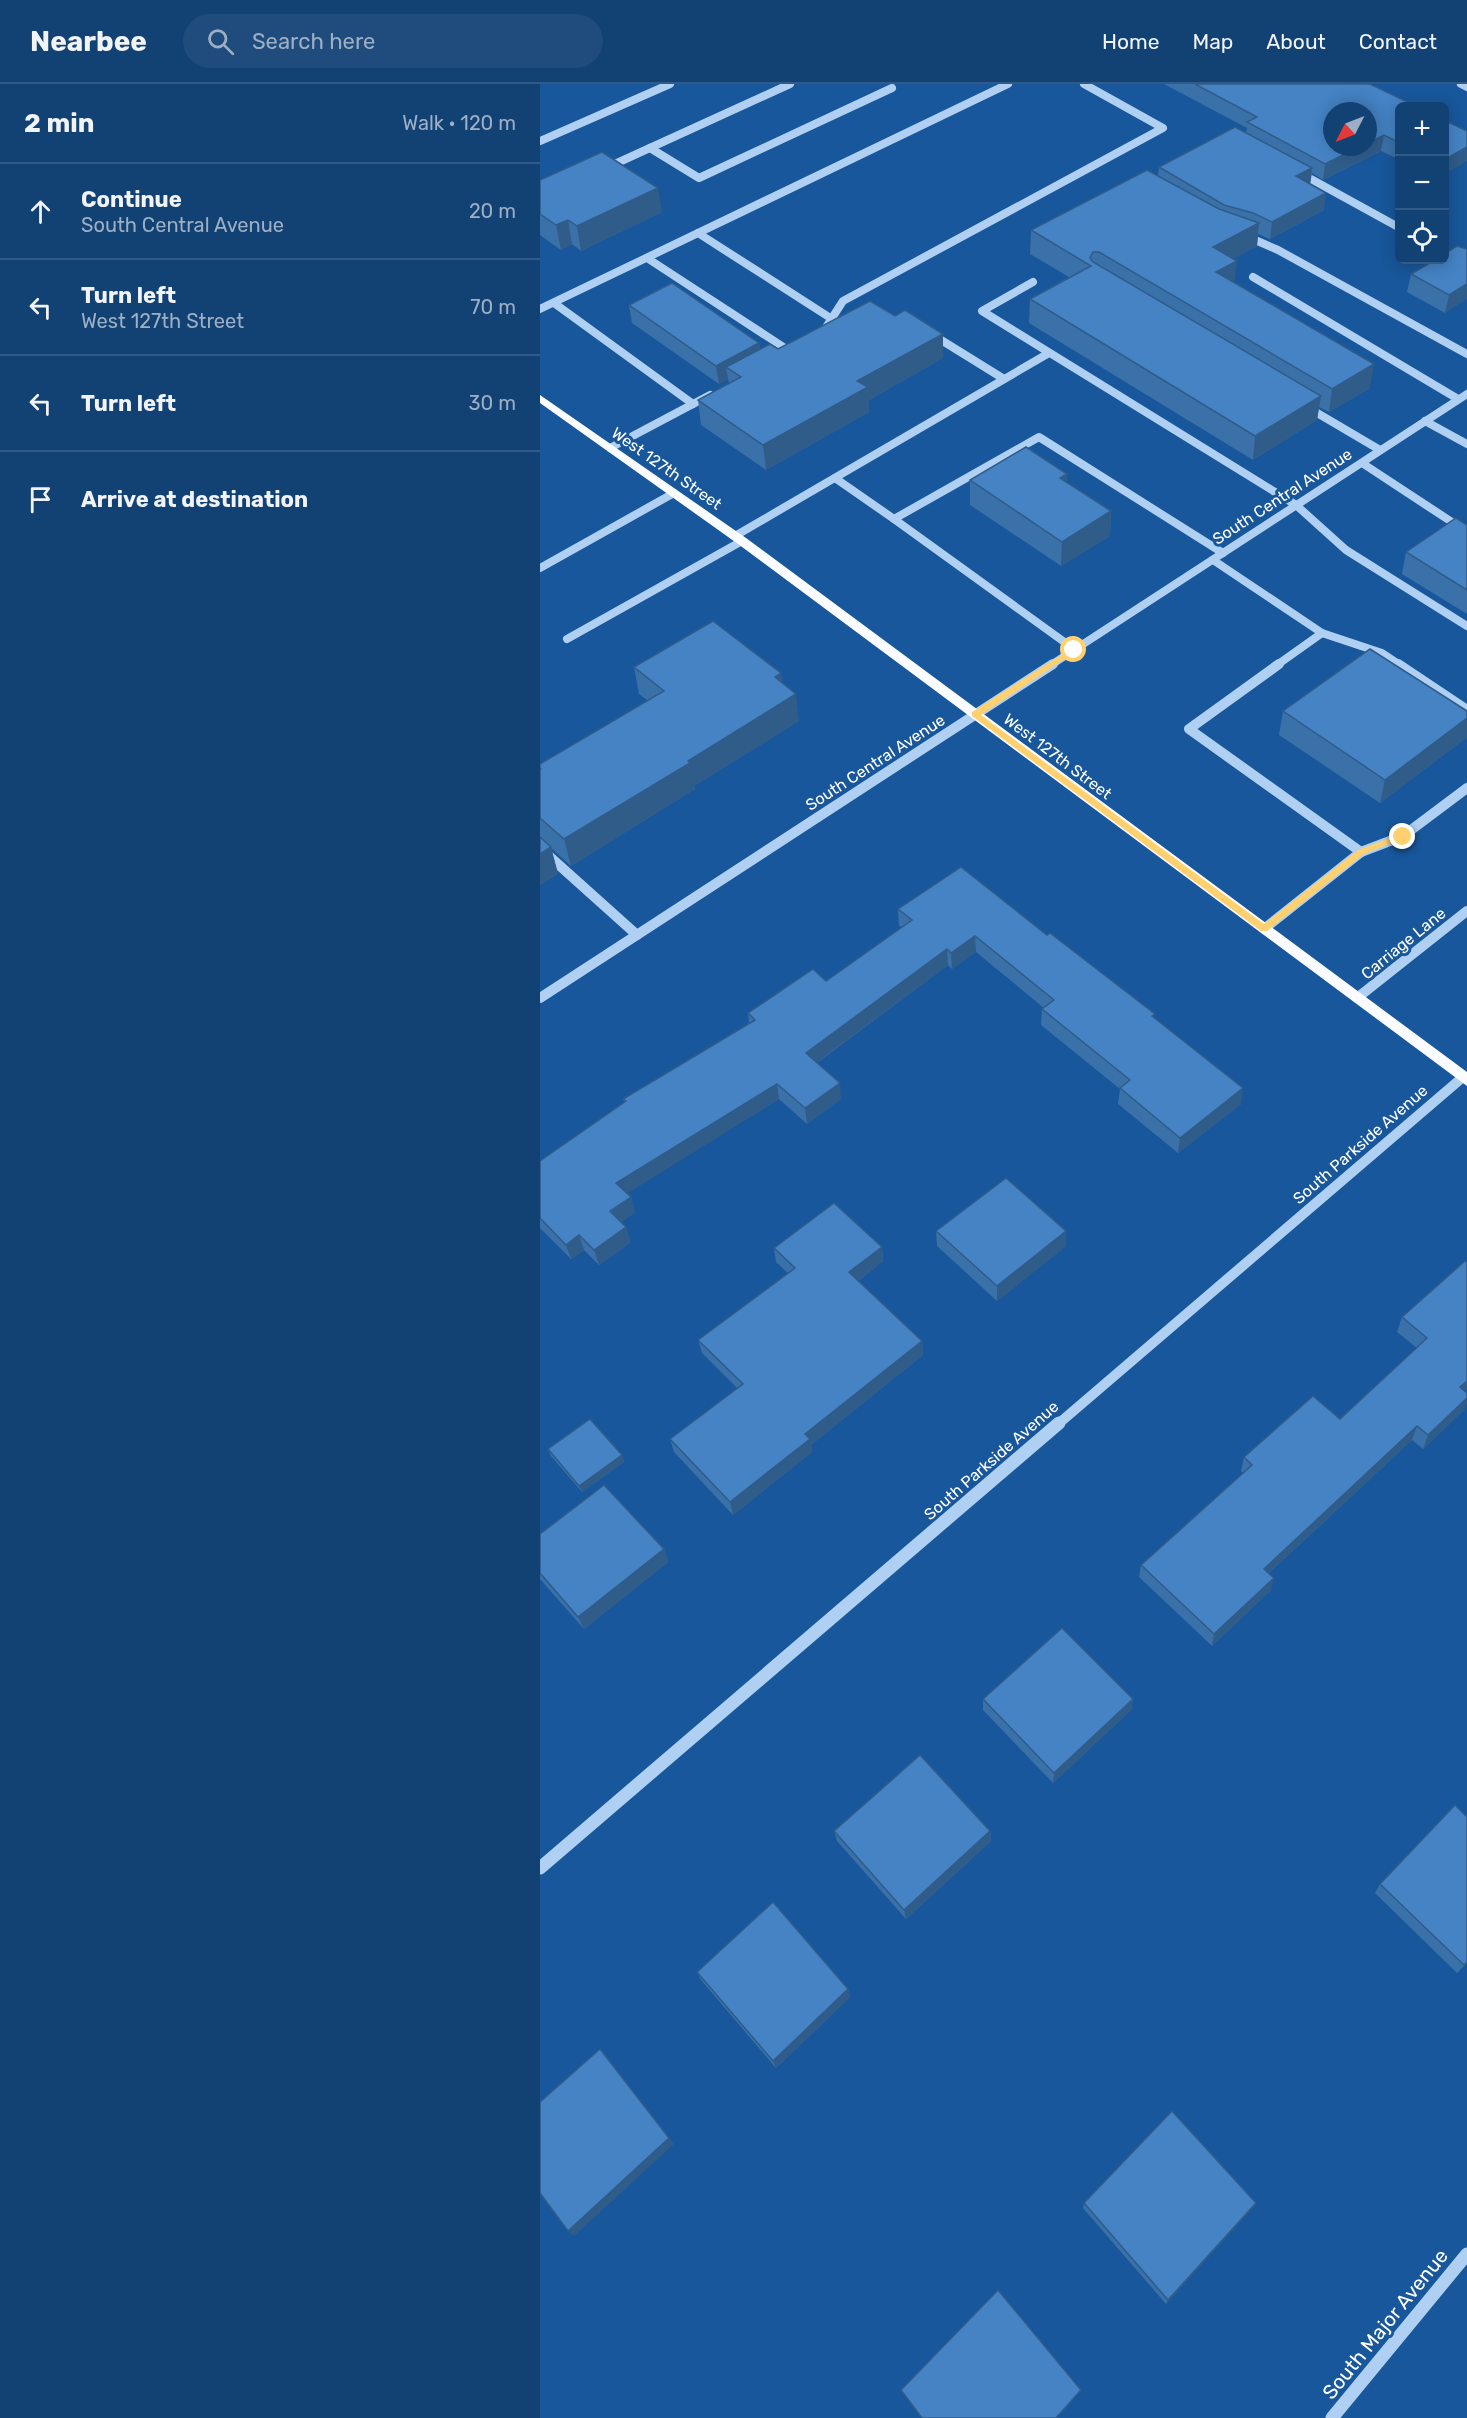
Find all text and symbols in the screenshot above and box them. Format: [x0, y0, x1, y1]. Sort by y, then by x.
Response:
search box [183, 14, 603, 68]
text: Nearbee [30, 25, 147, 58]
icon: search [204, 25, 237, 58]
text: Search here [252, 28, 375, 55]
text: Home [1102, 29, 1159, 54]
text: Map [1192, 29, 1233, 54]
text: About [1266, 29, 1326, 54]
text: Contact [1359, 29, 1437, 54]
north arrow [1323, 102, 1377, 156]
map controls [1395, 102, 1449, 264]
button: + [1395, 102, 1449, 156]
text: 2 min [24, 108, 94, 139]
text: Walk · 120 m [402, 111, 516, 135]
button: − [1395, 156, 1449, 210]
text: Continue [81, 186, 182, 213]
icon: ahead [24, 195, 57, 228]
text: 20 m [469, 199, 516, 223]
button: locate [1395, 210, 1449, 264]
text: South Central Avenue [81, 213, 284, 237]
text: Turn left [81, 282, 176, 309]
icon: left [24, 291, 57, 324]
text: 70 m [470, 295, 516, 319]
text: West 127th Street [81, 309, 244, 333]
icon: left [24, 387, 57, 420]
text: Turn left [81, 390, 176, 417]
text: 30 m [469, 391, 516, 415]
street label: West 127th Street [608, 423, 726, 514]
street label: South Central Avenue [1209, 444, 1356, 549]
icon: arrive [24, 483, 57, 516]
text: Arrive at destination [81, 486, 308, 513]
route start [1060, 636, 1086, 662]
street label: South Central Avenue [802, 710, 949, 815]
street label: West 127th Street [1000, 710, 1115, 803]
route end [1389, 823, 1415, 849]
street label: Carriage Lane [1357, 903, 1449, 983]
street label: South Parkside Avenue [1289, 1081, 1431, 1208]
street label: South Parkside Avenue [920, 1397, 1062, 1524]
street label: South Major Avenue [1317, 2244, 1453, 2404]

